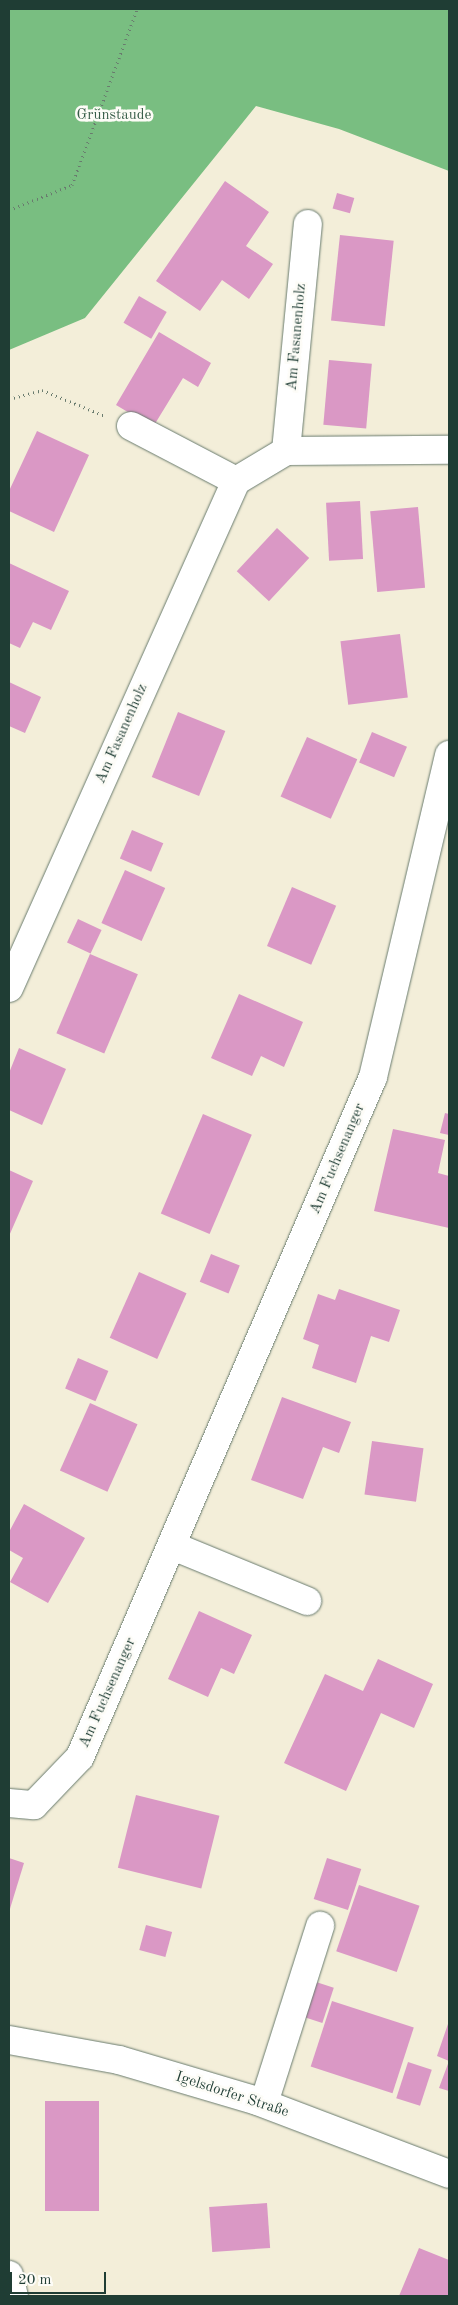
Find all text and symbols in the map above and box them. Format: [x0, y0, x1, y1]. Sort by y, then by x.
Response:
park label: Grünstaude [77, 107, 151, 125]
street label: Am Fasanenholz [283, 283, 311, 391]
street label: Am Fasanenholz [92, 681, 152, 787]
street label: Am Fuchsenanger [307, 1101, 369, 1217]
street label: Am Fuchsenanger [76, 1635, 140, 1751]
street label: Igelsdorfer Straße [173, 2068, 291, 2122]
scale bar [12, 2262, 109, 2294]
text: 20 m [18, 2273, 52, 2288]

